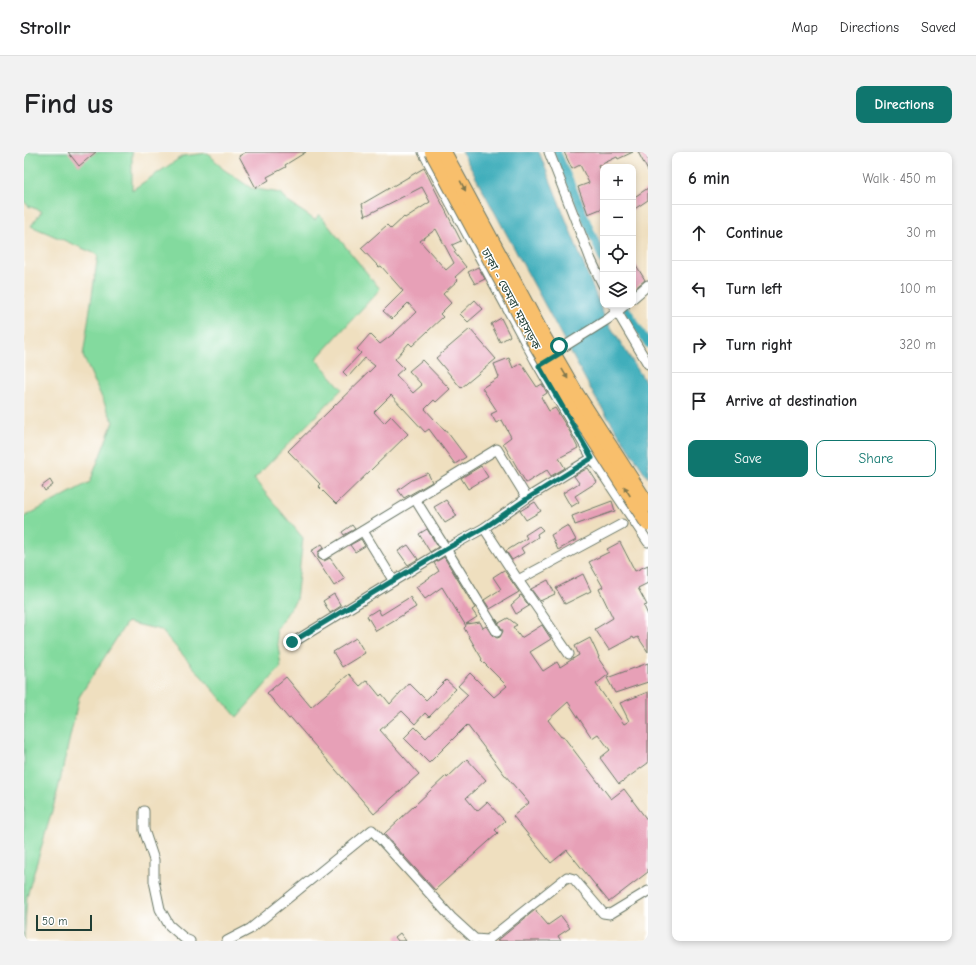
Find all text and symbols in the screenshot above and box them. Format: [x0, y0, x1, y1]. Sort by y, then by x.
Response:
text: Strollr [20, 17, 70, 39]
text: Map [791, 19, 818, 36]
text: Directions [840, 19, 899, 36]
text: Saved [921, 19, 956, 36]
button: Directions [856, 86, 952, 123]
text: Find us [24, 88, 113, 120]
map controls [600, 164, 636, 308]
button: + [600, 164, 636, 200]
text: 6 min [688, 169, 730, 188]
text: Walk · 450 m [862, 171, 936, 186]
one-way arrow [459, 181, 466, 192]
button: − [600, 200, 636, 236]
icon: ahead [688, 222, 710, 244]
text: Continue [726, 224, 783, 242]
text: 30 m [906, 225, 936, 240]
button: locate [600, 236, 636, 272]
street label: ঢাকা - ডেমরা মহাসড়ক [478, 245, 544, 352]
button: layers [600, 272, 636, 308]
icon: left [688, 278, 710, 300]
text: Turn left [726, 280, 782, 298]
text: 100 m [900, 281, 936, 296]
icon: right [688, 334, 710, 356]
text: Turn right [726, 336, 792, 354]
route start [550, 337, 568, 355]
text: 320 m [900, 337, 936, 352]
one-way arrow [562, 368, 569, 380]
icon: arrive [688, 390, 710, 412]
text: Arrive at destination [726, 392, 857, 410]
button: Save [688, 440, 808, 477]
button: Share [816, 440, 936, 477]
one-way arrow [623, 486, 631, 496]
route end [283, 633, 301, 651]
scale bar [36, 913, 92, 932]
text: 50 m [42, 915, 67, 928]

